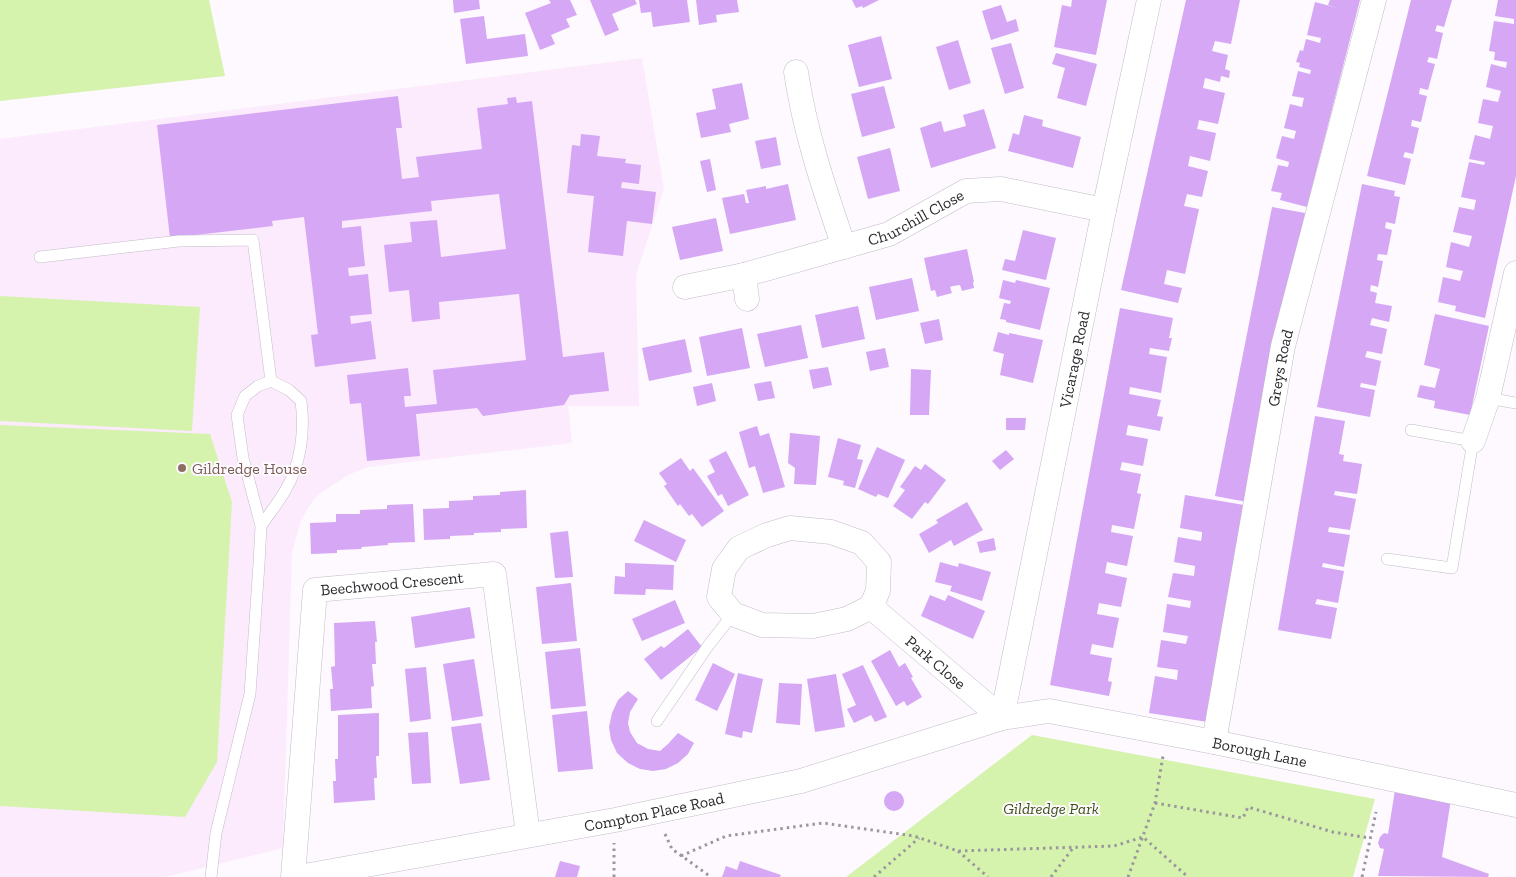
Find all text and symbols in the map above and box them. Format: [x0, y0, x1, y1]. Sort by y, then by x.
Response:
street label: Churchill Close [866, 185, 967, 250]
street label: Vicarage Road [1055, 309, 1094, 410]
street label: Greys Road [1264, 327, 1297, 408]
place label: Gildredge House [192, 459, 307, 478]
marker: Gildredge House [176, 462, 188, 474]
street label: Beechwood Crescent [320, 568, 464, 599]
street label: Park Close [902, 632, 970, 693]
street label: Borough Lane [1211, 733, 1309, 771]
street label: Compton Place Road [583, 788, 726, 835]
park label: Gildredge Park [1003, 799, 1099, 818]

